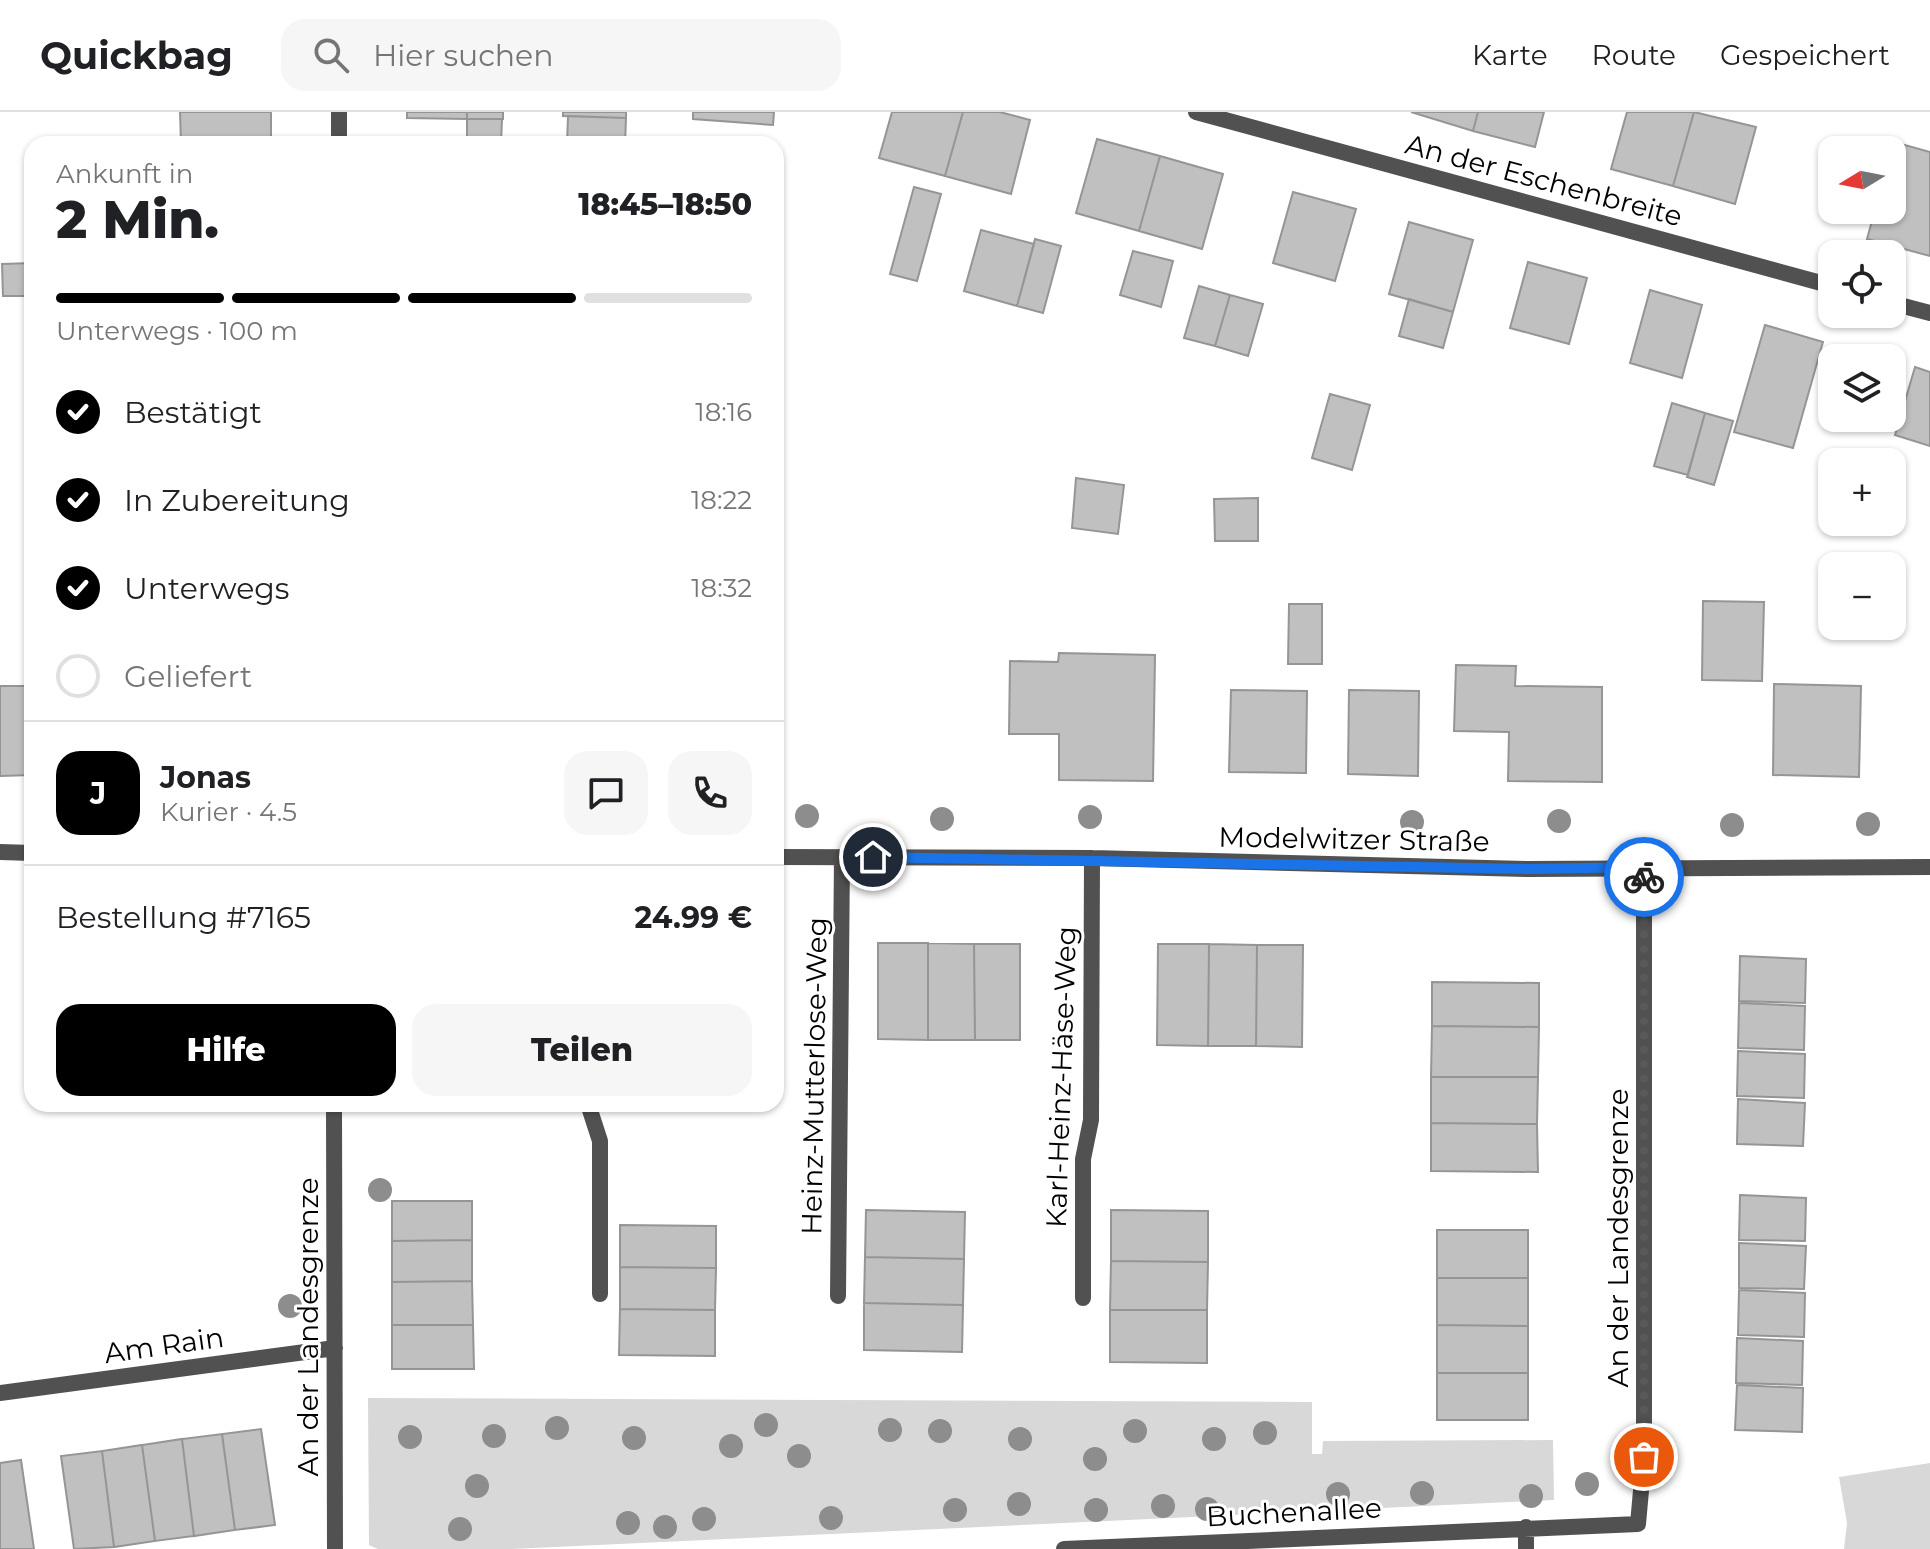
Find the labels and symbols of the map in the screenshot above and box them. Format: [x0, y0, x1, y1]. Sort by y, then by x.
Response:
street label: An der Eschenbreite [1402, 127, 1686, 233]
north arrow [1818, 136, 1906, 224]
street label: Modelwitzer Straße [1218, 820, 1490, 858]
pin [839, 823, 907, 891]
courier [1604, 837, 1684, 917]
street label: Heinz-Mutterlose-Weg [794, 917, 834, 1235]
street label: Karl-Heinz-Häse-Weg [1039, 926, 1083, 1228]
street label: An der Landesgrenze [1601, 1088, 1635, 1388]
street label: An der Landesgrenze [291, 1177, 325, 1477]
street label: Am Rain [102, 1320, 226, 1370]
pin [1610, 1423, 1678, 1491]
street label: Buchenallee [1205, 1490, 1383, 1534]

